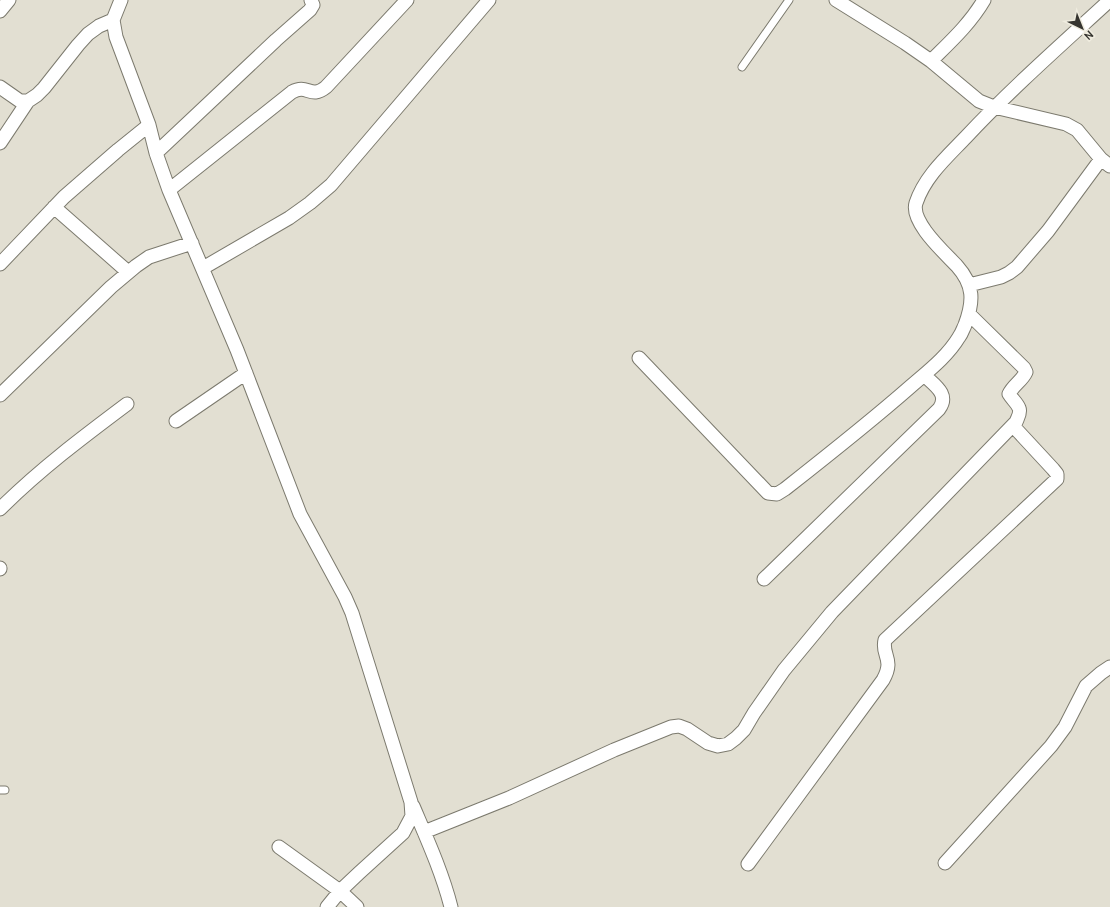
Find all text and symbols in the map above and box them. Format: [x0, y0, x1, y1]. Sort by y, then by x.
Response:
north arrow [1062, 8, 1102, 48]
text: N [1081, 28, 1096, 43]

